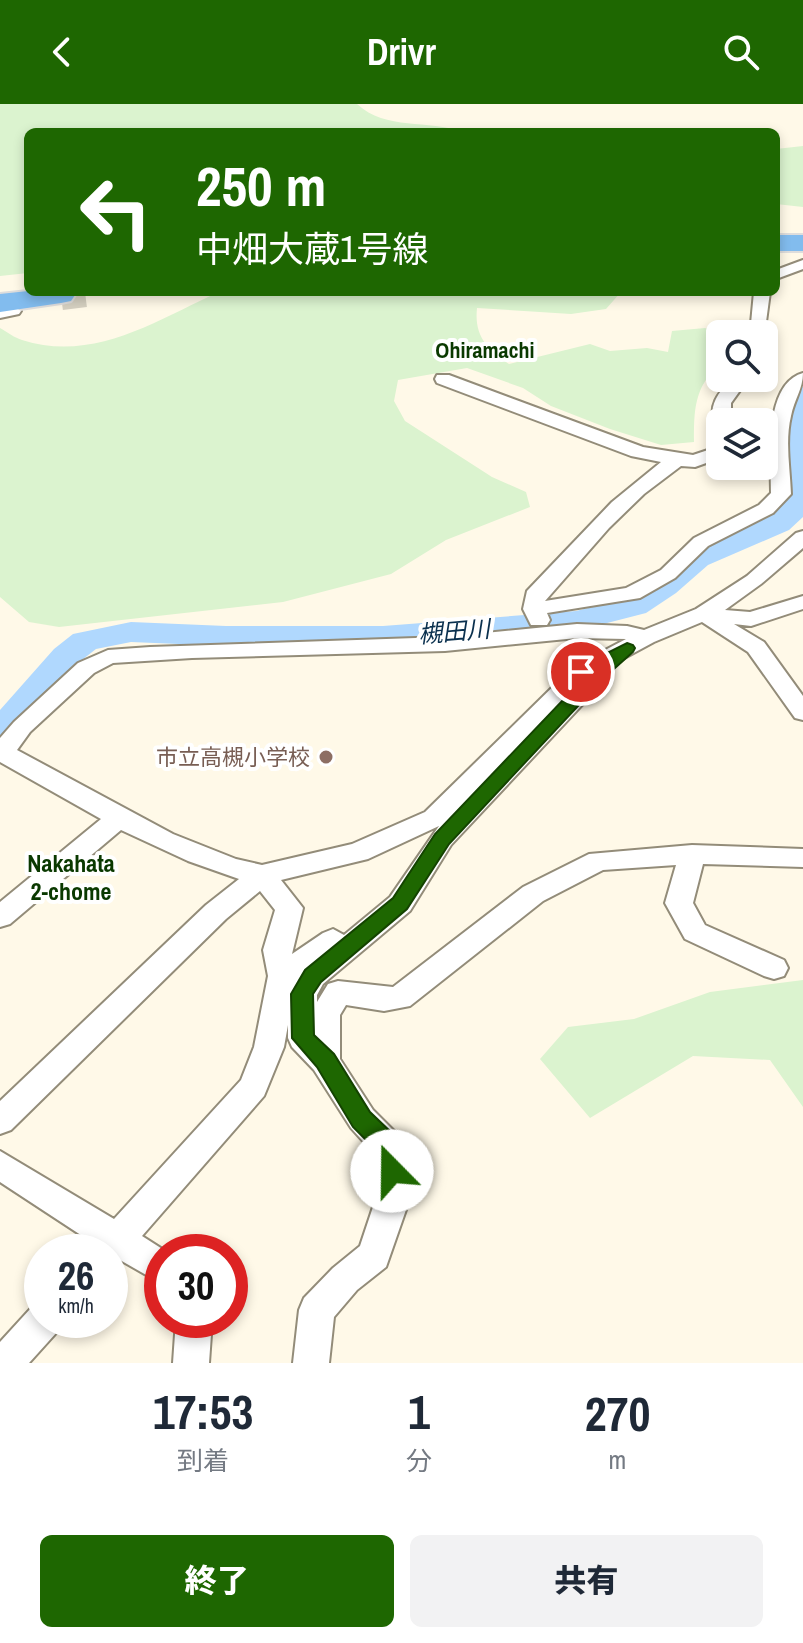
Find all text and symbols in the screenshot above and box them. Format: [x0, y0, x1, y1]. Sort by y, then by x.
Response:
text: Drivr [367, 28, 436, 76]
icon: back [40, 30, 84, 74]
icon: search [719, 30, 763, 74]
text: 250 m [196, 148, 326, 223]
icon: left [64, 160, 168, 264]
text: 中畑大蔵1号線 [196, 225, 428, 273]
map controls [706, 320, 778, 480]
button: search [706, 320, 778, 392]
district label: Ohiramachi [435, 335, 535, 365]
button: layers [706, 408, 778, 480]
water label: 槻田川 [417, 612, 494, 650]
pin [547, 638, 615, 706]
icon: arrive [559, 650, 603, 694]
place label: 市立高槻小学校 [156, 742, 310, 772]
marker: 市立高槻小学校 [317, 748, 335, 766]
district label: Nakahata 2-chome [27, 847, 115, 907]
position arrow [350, 1129, 434, 1213]
speed limit sign: 30 [144, 1234, 248, 1338]
text: 26 [58, 1249, 94, 1302]
text: km/h [58, 1292, 94, 1319]
text: 17:53 [153, 1379, 253, 1444]
text: 1 [408, 1379, 430, 1444]
text: 270 [585, 1381, 650, 1446]
text: m [609, 1442, 626, 1477]
text: 到着 [177, 1443, 229, 1478]
text: 分 [406, 1443, 432, 1478]
button: 終了 [40, 1535, 394, 1627]
button: 共有 [410, 1535, 763, 1627]

